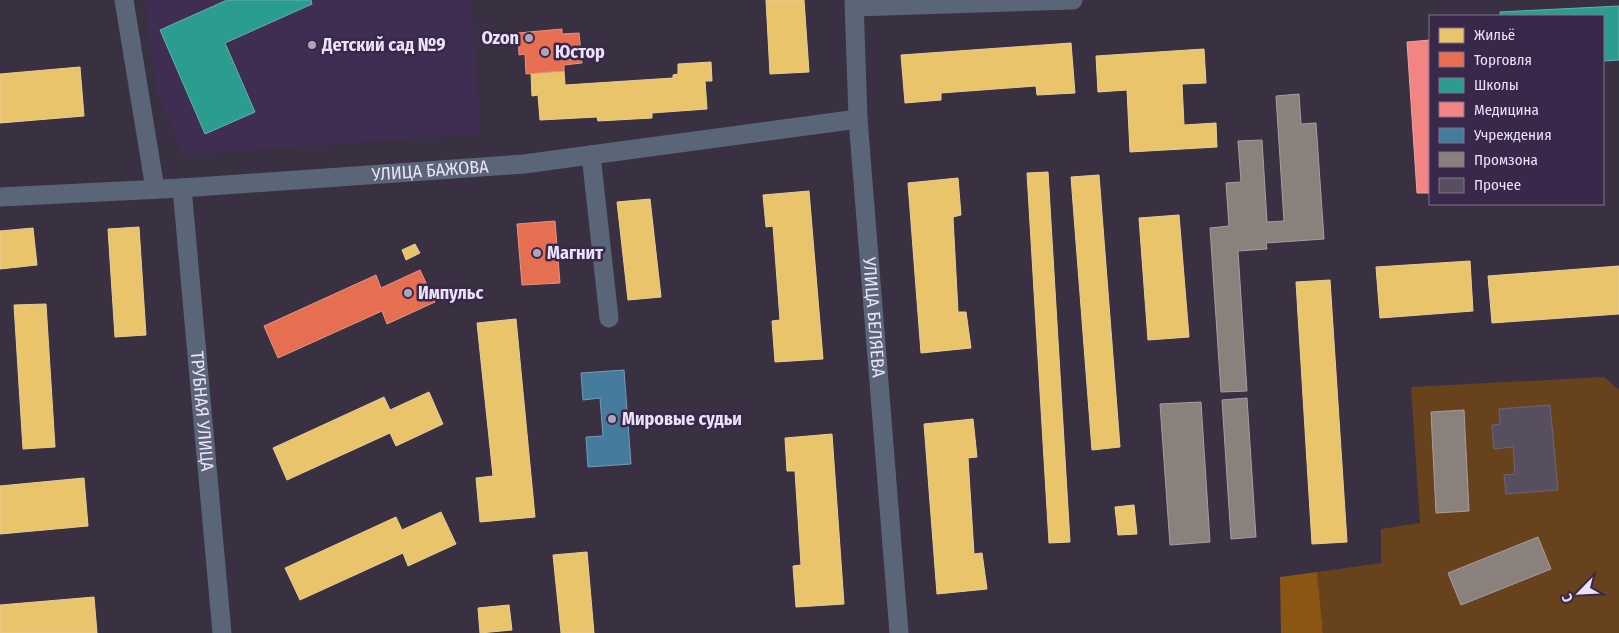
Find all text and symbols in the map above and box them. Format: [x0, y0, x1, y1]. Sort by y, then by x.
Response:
legend [1429, 15, 1604, 205]
text: Жильё [1474, 26, 1515, 44]
place label: Ozon [481, 27, 519, 49]
marker: Ozon [523, 32, 535, 44]
place label: Детский сад №9 [321, 34, 446, 56]
marker: Детский сад №9 [306, 39, 318, 51]
place label: Юстор [555, 41, 605, 63]
marker: Юстор [539, 46, 551, 58]
text: Торговля [1474, 51, 1532, 69]
text: Школы [1474, 76, 1519, 94]
text: Медицина [1474, 101, 1539, 119]
text: Учреждения [1473, 126, 1552, 144]
text: Промзона [1474, 151, 1538, 169]
street label: УЛИЦА БАЖОВА [370, 155, 490, 186]
text: Прочее [1474, 176, 1521, 194]
place label: Магнит [547, 242, 603, 264]
marker: Магнит [531, 247, 543, 259]
street label: УЛИЦА БЕЛЯЕВА [858, 255, 890, 379]
place label: Импульс [418, 282, 483, 304]
marker: Импульс [402, 287, 414, 299]
street label: ТРУБНАЯ УЛИЦА [186, 350, 218, 473]
place label: Мировые судьи [622, 408, 742, 430]
marker: Мировые судьи [606, 413, 618, 425]
north arrow [1554, 568, 1604, 618]
text: С [1558, 591, 1577, 605]

